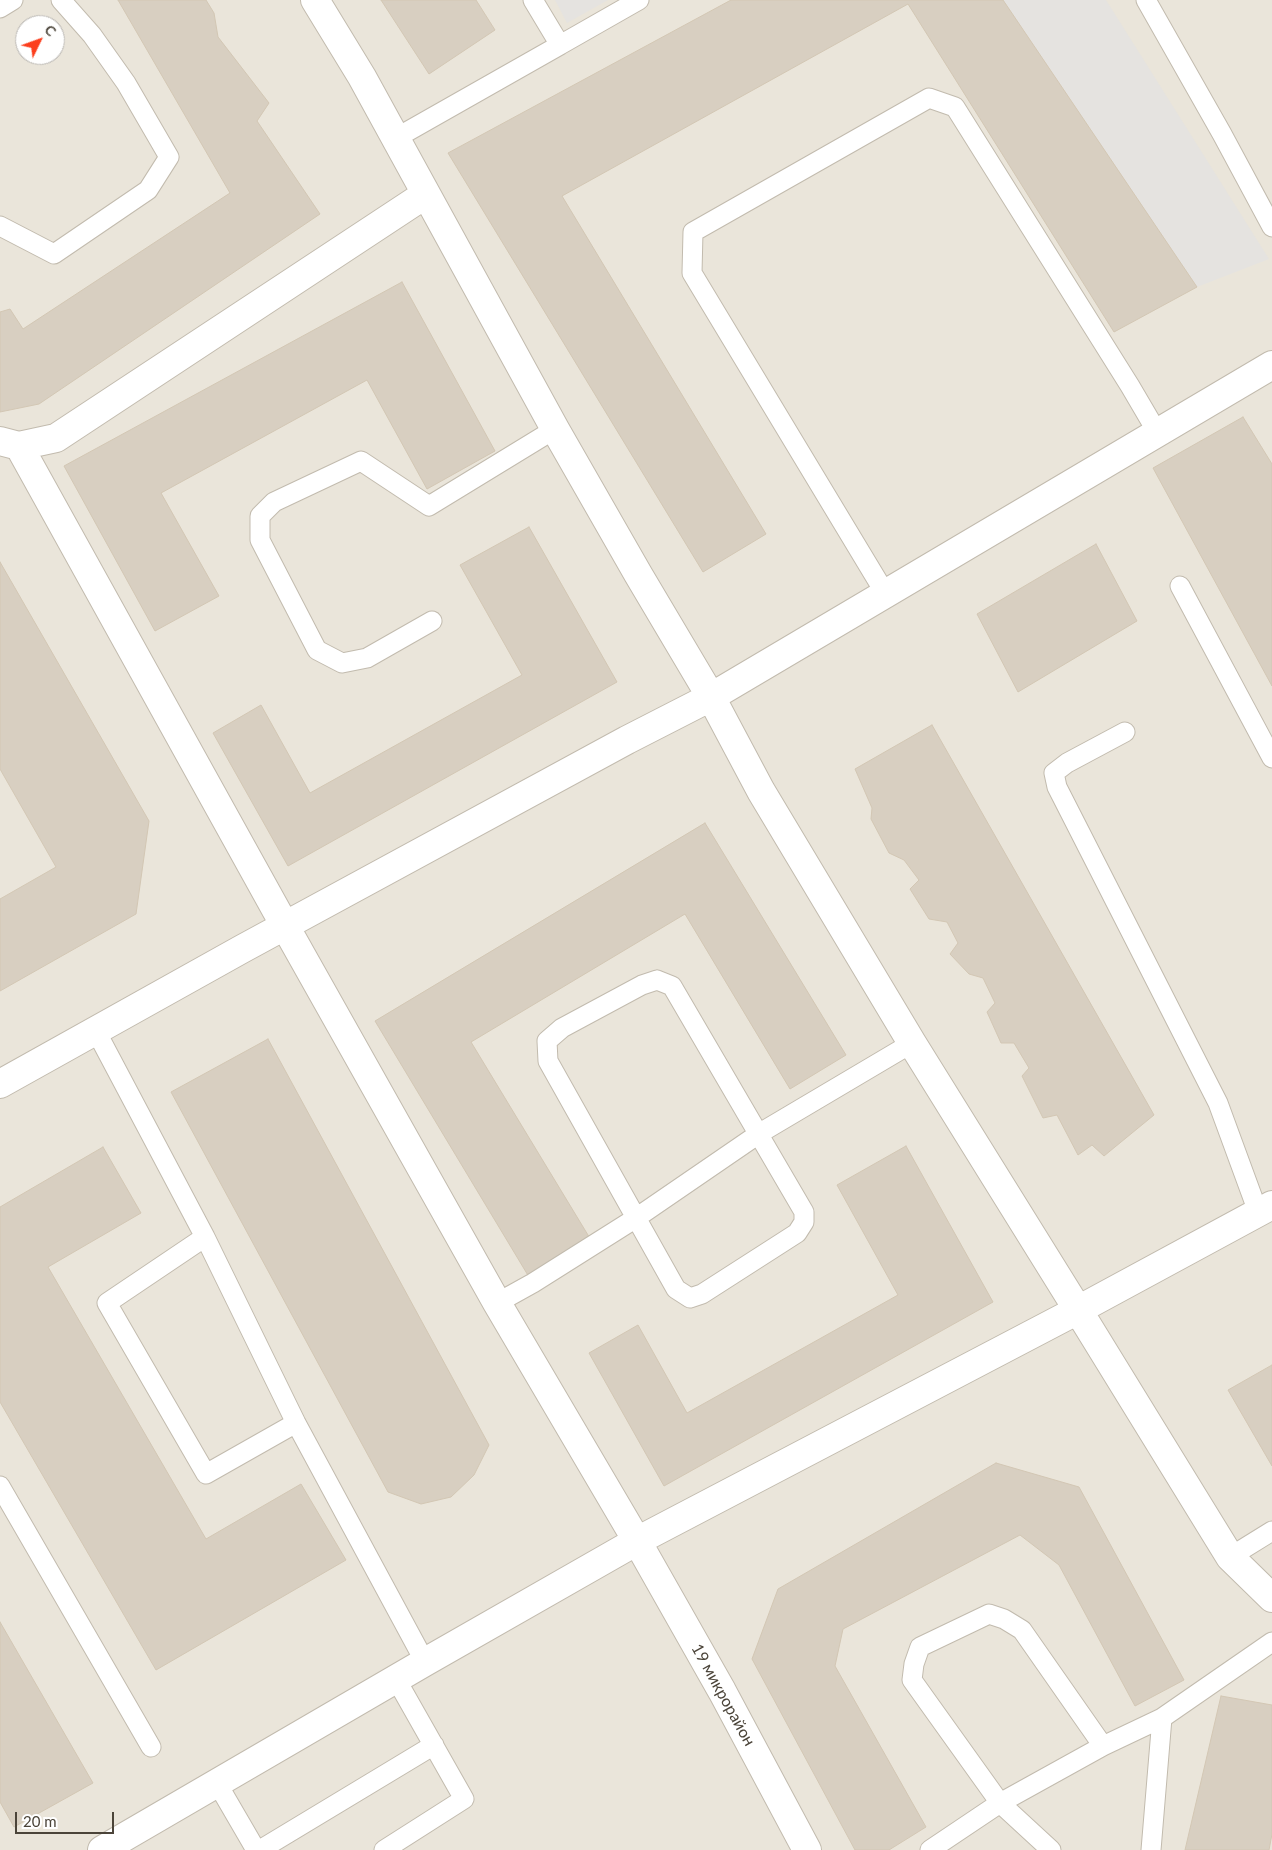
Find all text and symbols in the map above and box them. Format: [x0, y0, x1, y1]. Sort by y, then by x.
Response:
north arrow [15, 15, 65, 65]
text: С [41, 21, 60, 39]
street label: 19 микрорайон [687, 1641, 759, 1749]
scale bar [18, 1802, 116, 1834]
text: 20 m [23, 1812, 57, 1830]

